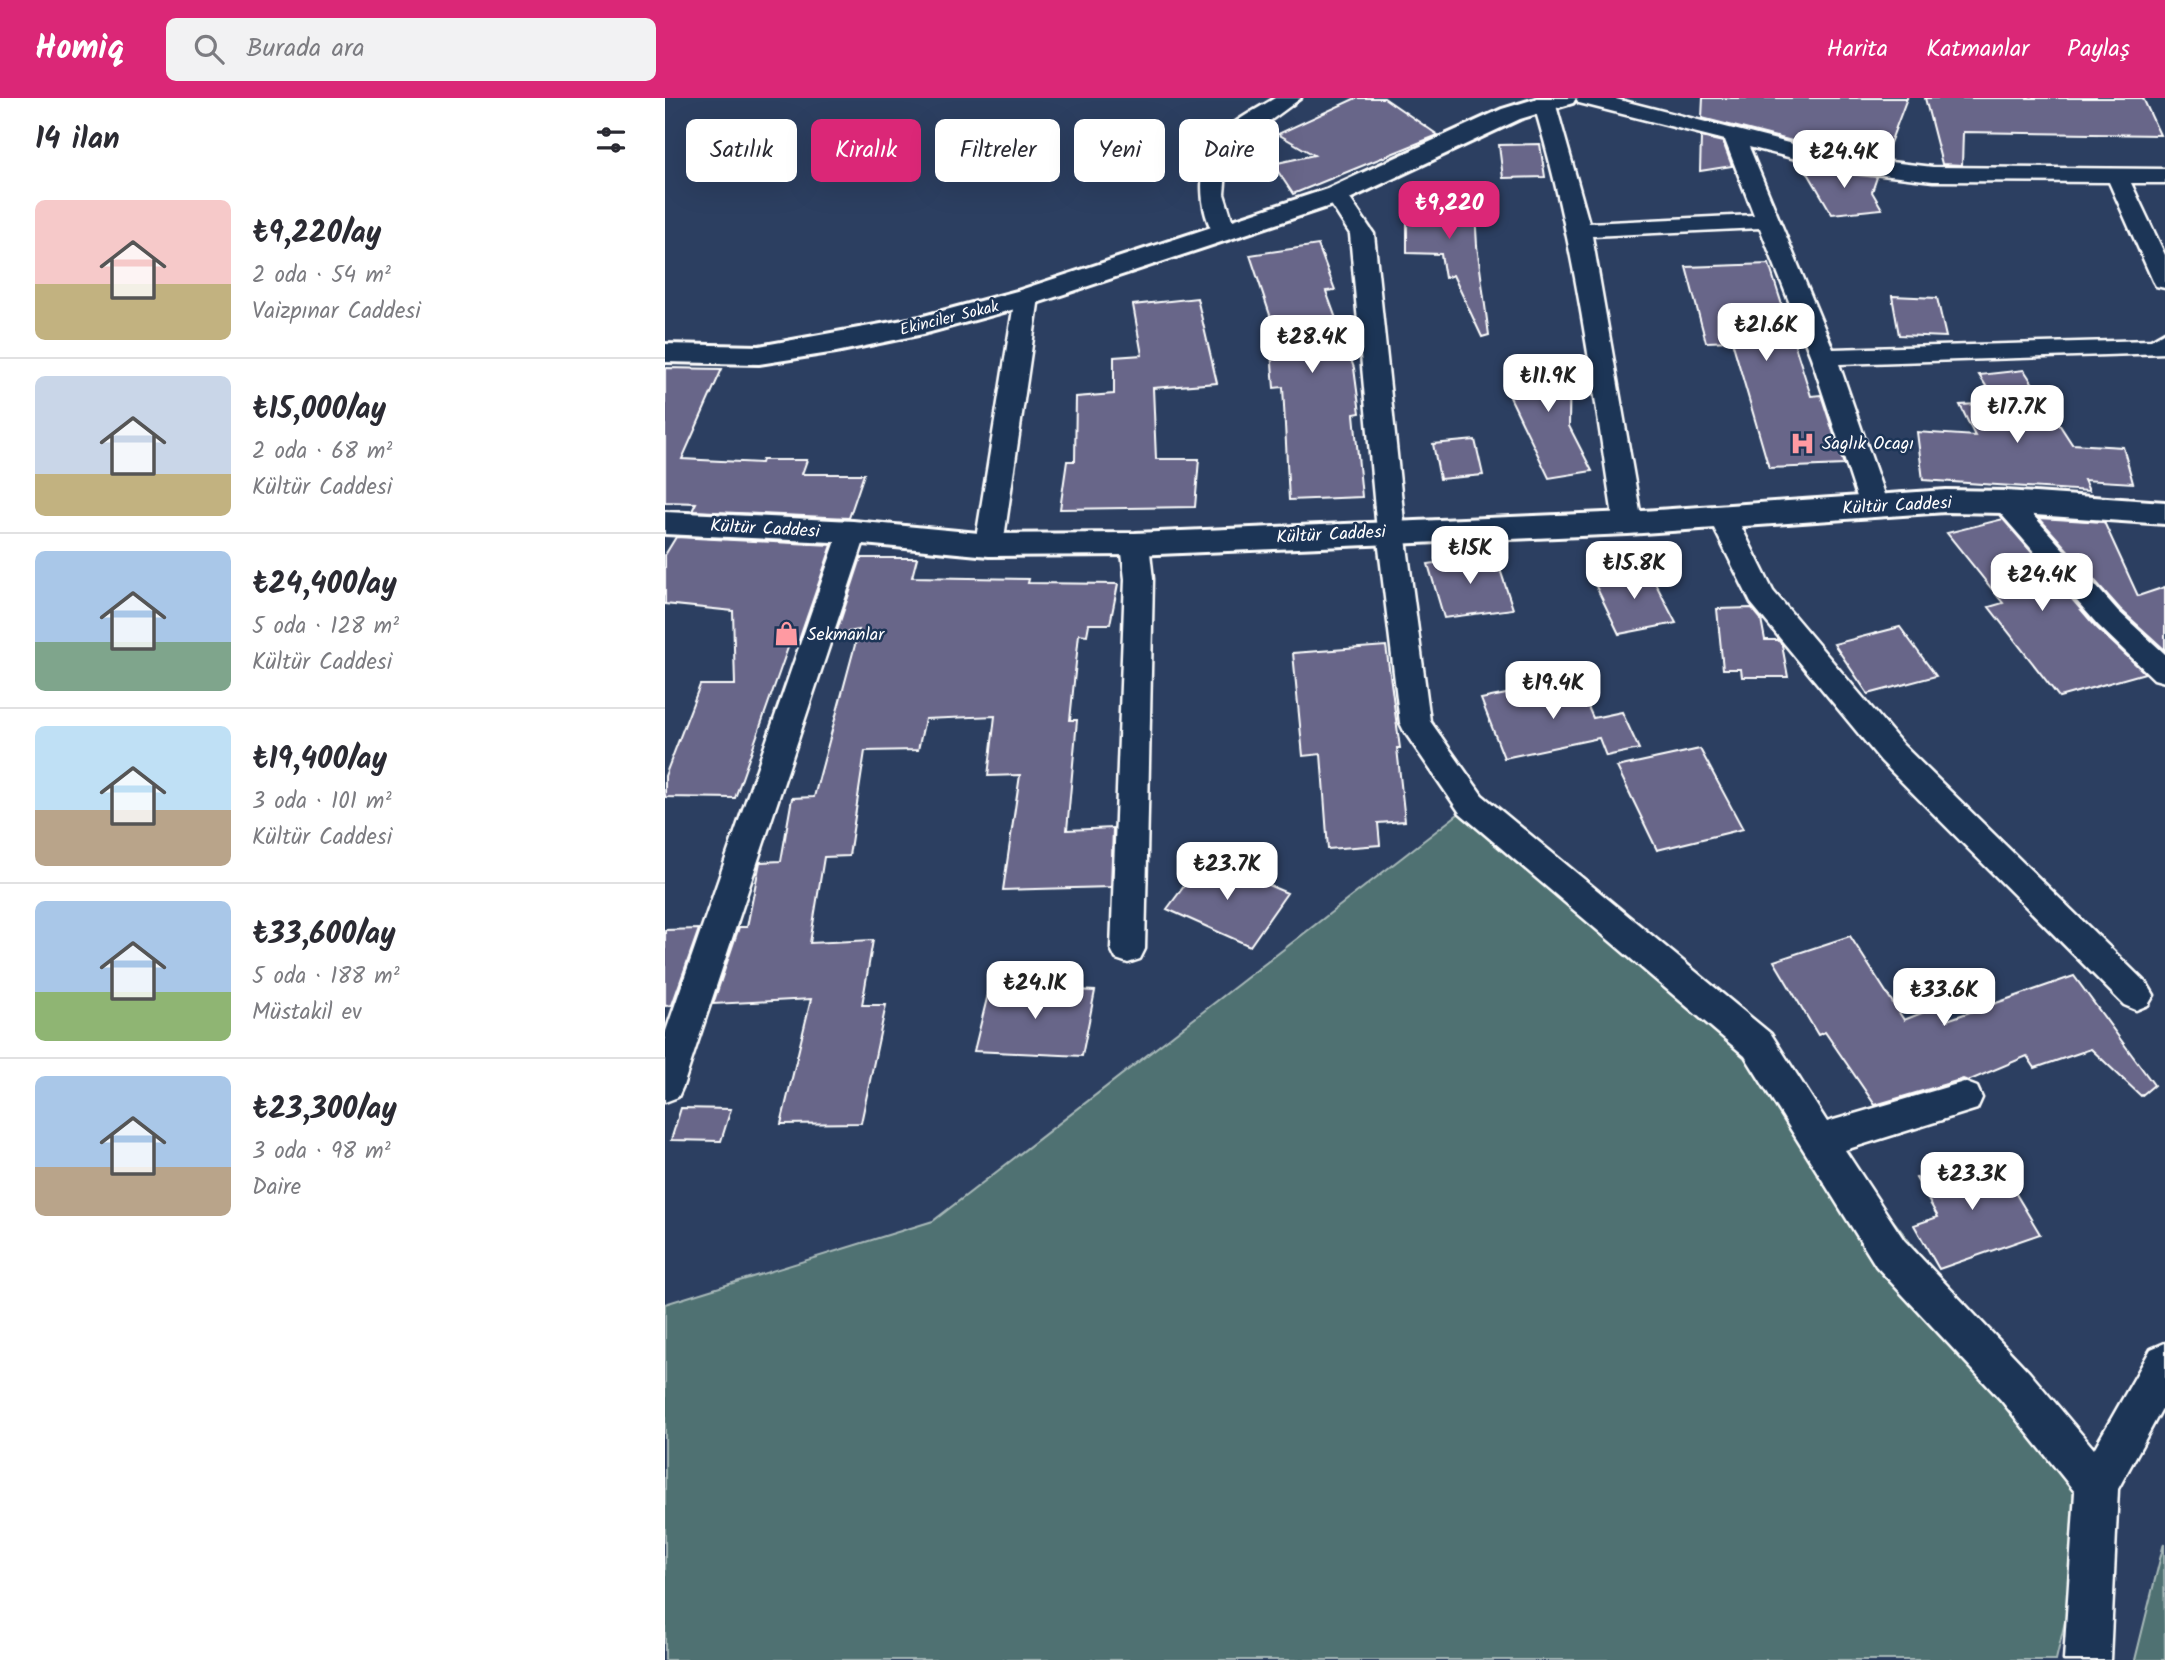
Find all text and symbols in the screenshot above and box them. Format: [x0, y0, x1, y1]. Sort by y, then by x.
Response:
search box [166, 18, 656, 81]
text: Homiq [35, 23, 124, 76]
text: Burada ara [246, 28, 365, 70]
icon: search [190, 30, 228, 68]
text: Harita [1827, 30, 1888, 69]
text: Katmanlar [1926, 30, 2029, 69]
text: Paylaş [2067, 30, 2130, 69]
text: 14 ilan [35, 116, 120, 164]
chip: Satılık [686, 119, 797, 182]
chip: Kiralık [811, 119, 921, 182]
chip: Filtreler [935, 119, 1060, 182]
chip: Yeni [1074, 119, 1165, 182]
chip: Daire [1179, 119, 1279, 182]
icon: filters [592, 121, 630, 159]
pin: ₺24.4K [1787, 130, 1901, 190]
text: ₺24.4K [1809, 135, 1879, 171]
pin: ₺9,220 [1392, 181, 1506, 241]
text: ₺9,220 [1415, 186, 1483, 222]
text: ₺9,220/ay [252, 210, 381, 258]
icon: home [91, 228, 175, 312]
text: 2 oda · 54 m² [252, 258, 391, 294]
text: Vaizpınar Caddesi [252, 294, 421, 330]
street label: Ekinciler Sokak [897, 294, 1002, 343]
pin: ₺21.6K [1709, 303, 1823, 363]
text: ₺21.6K [1734, 308, 1798, 344]
pin: ₺28.4K [1255, 316, 1369, 375]
text: ₺28.4K [1276, 320, 1348, 356]
pin: ₺11.9K [1491, 354, 1605, 414]
text: ₺11.9K [1519, 359, 1577, 395]
text: ₺15,000/ay [252, 386, 386, 434]
pin: ₺17.7K [1960, 386, 2074, 445]
text: ₺17.7K [1987, 390, 2047, 426]
icon: home [91, 404, 175, 488]
hospital icon: Saglık Ocagı [1788, 429, 1816, 457]
place label: Saglık Ocagı [1822, 430, 1914, 459]
text: 2 oda · 68 m² [252, 434, 392, 470]
text: Kültür Caddesi [252, 470, 392, 506]
street label: Kültür Caddesi [1842, 489, 1953, 524]
street label: Kültür Caddesi [709, 512, 821, 547]
street label: Kültür Caddesi [1276, 518, 1387, 553]
pin: ₺15K [1429, 526, 1511, 586]
text: ₺15K [1447, 531, 1493, 567]
pin: ₺15.8K [1577, 542, 1691, 601]
text: ₺15.8K [1602, 546, 1666, 582]
pin: ₺24.4K [1985, 554, 2099, 613]
text: ₺24.4K [2007, 558, 2077, 594]
text: ₺24,400/ay [252, 561, 397, 609]
icon: home [91, 579, 175, 663]
text: 5 oda · 128 m² [252, 609, 399, 645]
shop icon: Sekmanlar [773, 620, 801, 648]
place label: Sekmanlar [807, 621, 885, 650]
text: Kültür Caddesi [252, 645, 392, 681]
pin: ₺19.4K [1496, 662, 1610, 721]
text: ₺19.4K [1521, 666, 1585, 702]
text: ₺19,400/ay [252, 736, 387, 784]
icon: home [91, 754, 175, 838]
text: 3 oda · 101 m² [252, 784, 392, 820]
text: Kültür Caddesi [252, 820, 392, 856]
pin: ₺23.7K [1170, 842, 1284, 902]
text: ₺23.7K [1193, 847, 1261, 883]
text: ₺33,600/ay [252, 911, 396, 959]
icon: home [91, 929, 175, 1013]
text: 5 oda · 188 m² [252, 959, 400, 995]
pin: ₺24.1K [978, 962, 1092, 1021]
text: ₺24.1K [1003, 966, 1067, 1002]
pin: ₺33.6K [1887, 968, 2001, 1028]
text: ₺33.6K [1909, 973, 1979, 1009]
text: Müstakil ev [252, 995, 362, 1031]
text: ₺23,300/ay [252, 1086, 397, 1134]
icon: home [91, 1104, 175, 1188]
text: 3 oda · 98 m² [252, 1134, 391, 1170]
pin: ₺23.3K [1915, 1152, 2029, 1212]
text: ₺23.3K [1937, 1157, 2007, 1193]
text: Daire [252, 1170, 301, 1206]

